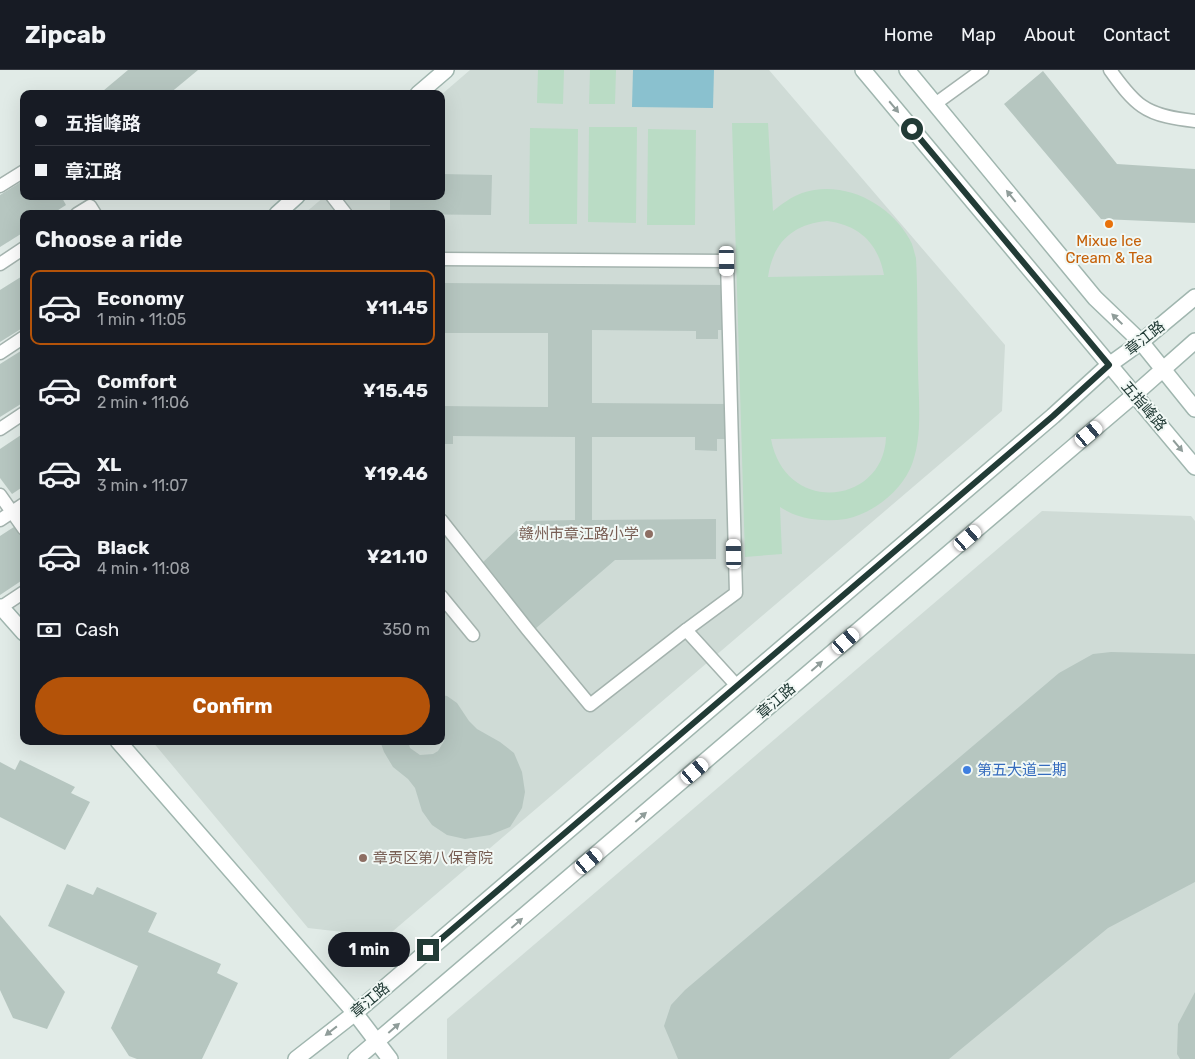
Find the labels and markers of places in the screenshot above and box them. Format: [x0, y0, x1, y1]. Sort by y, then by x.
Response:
marker: Mixue Ice Cream & Tea [1103, 218, 1115, 230]
place label: Mixue Ice Cream & Tea [1066, 232, 1152, 267]
place label: 赣州市章江路小学 [519, 525, 639, 543]
marker: 赣州市章江路小学 [643, 528, 655, 540]
place label: 第五大道二期 [977, 761, 1067, 779]
marker: 第五大道二期 [961, 764, 973, 776]
place label: 章贡区第八保育院 [373, 849, 493, 867]
marker: 章贡区第八保育院 [357, 852, 369, 864]

